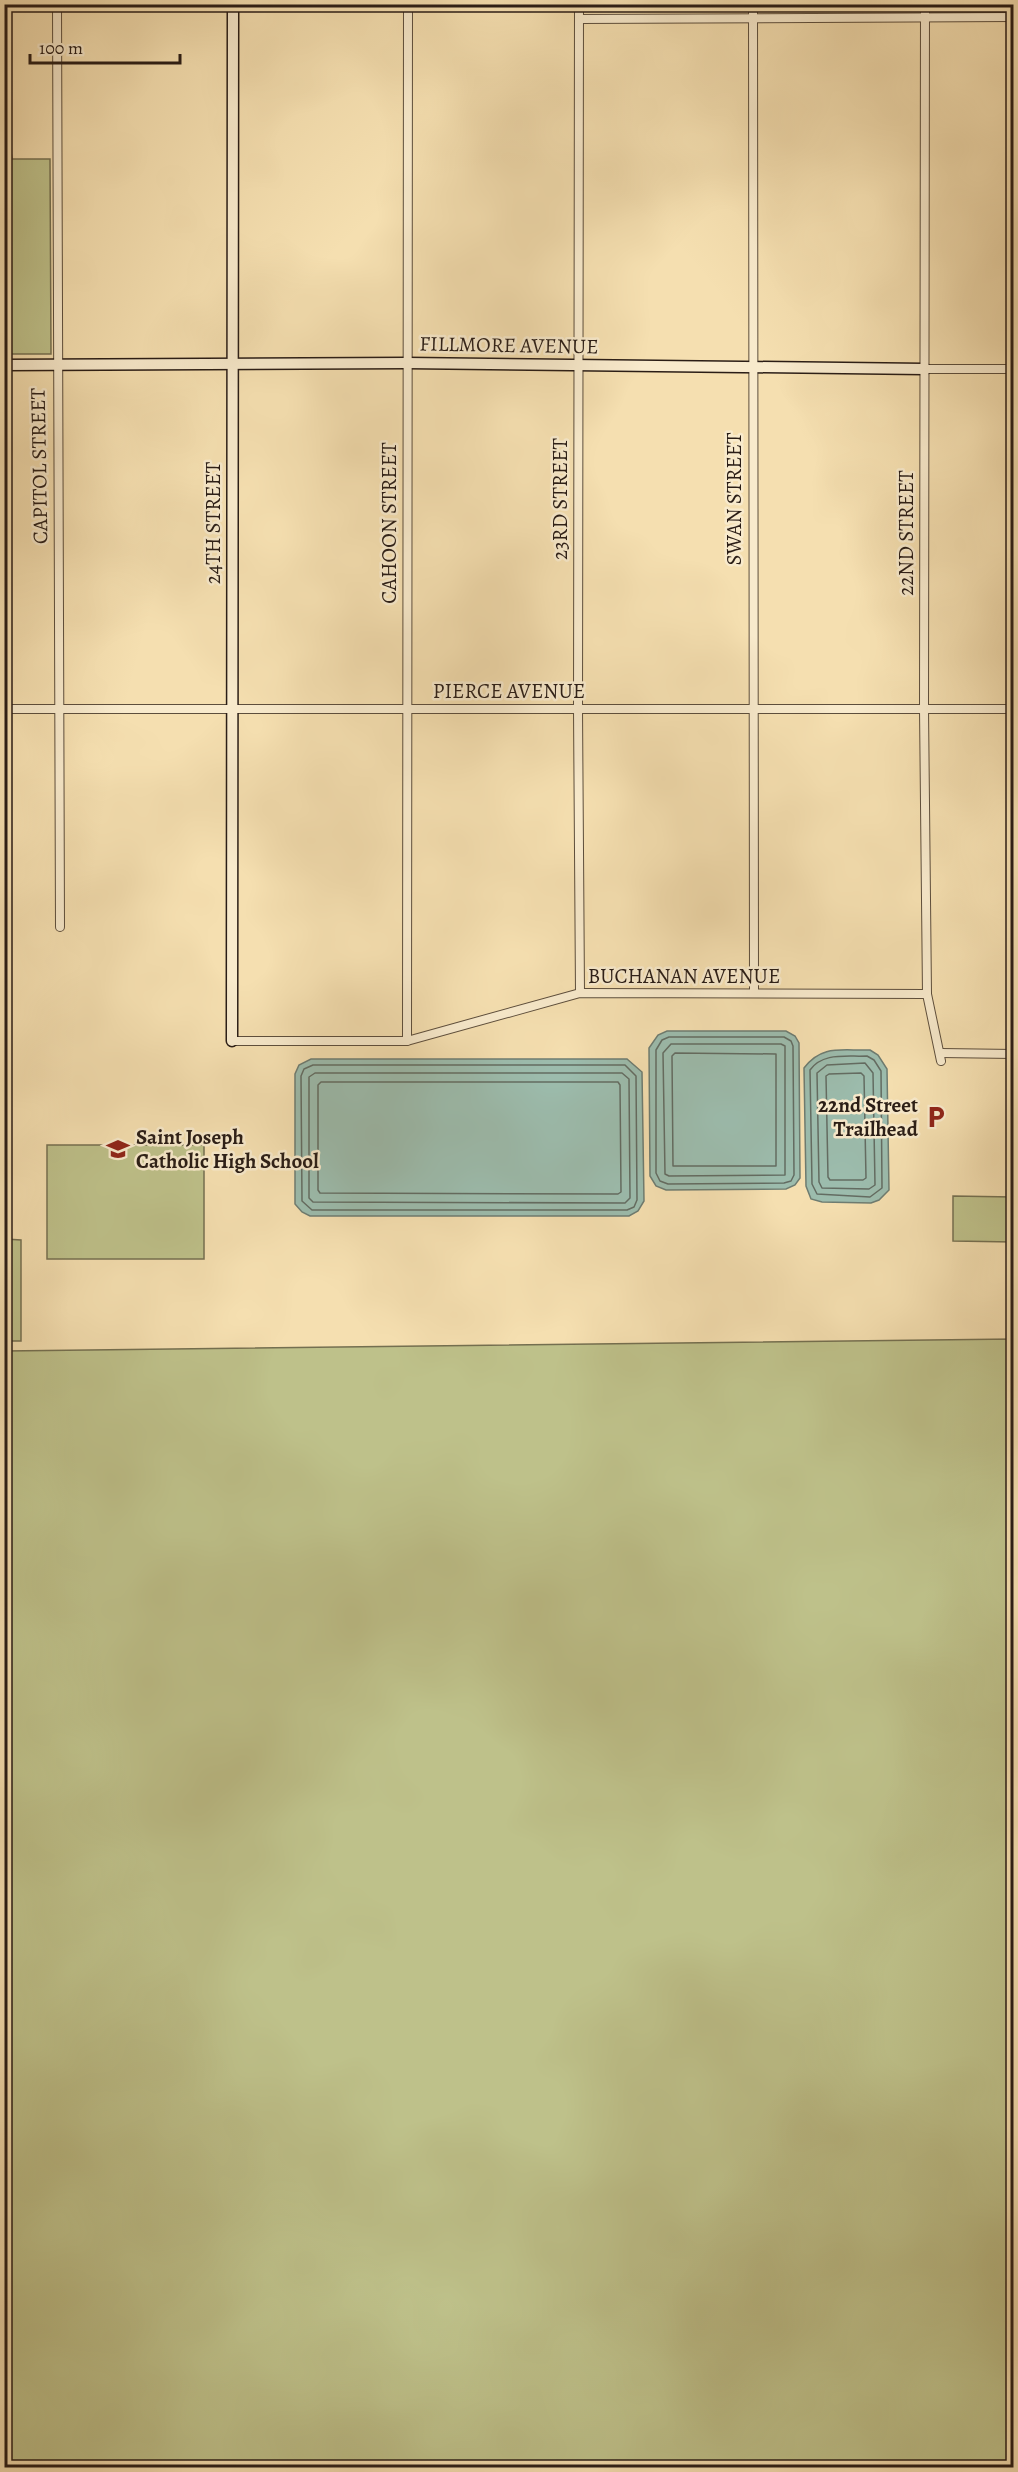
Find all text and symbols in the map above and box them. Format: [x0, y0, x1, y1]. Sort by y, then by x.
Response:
scale bar [30, 27, 180, 65]
text: 100 m [39, 36, 83, 60]
street label: FILLMORE AVENUE [419, 329, 599, 361]
street label: CAPITOL STREET [24, 387, 54, 544]
street label: SWAN STREET [720, 432, 748, 566]
street label: 23RD STREET [546, 437, 574, 560]
street label: CAHOON STREET [375, 442, 403, 604]
street label: 24TH STREET [199, 461, 227, 584]
street label: 22ND STREET [892, 470, 920, 596]
street label: PIERCE AVENUE [433, 677, 585, 705]
street label: BUCHANAN AVENUE [588, 962, 780, 990]
place label: 22nd Street Trailhead [818, 1091, 919, 1143]
parking icon: 22nd Street Trailhead [923, 1104, 949, 1130]
place label: Saint Joseph Catholic High School [136, 1123, 319, 1175]
school or university icon: Saint Joseph Catholic High School [105, 1136, 131, 1162]

